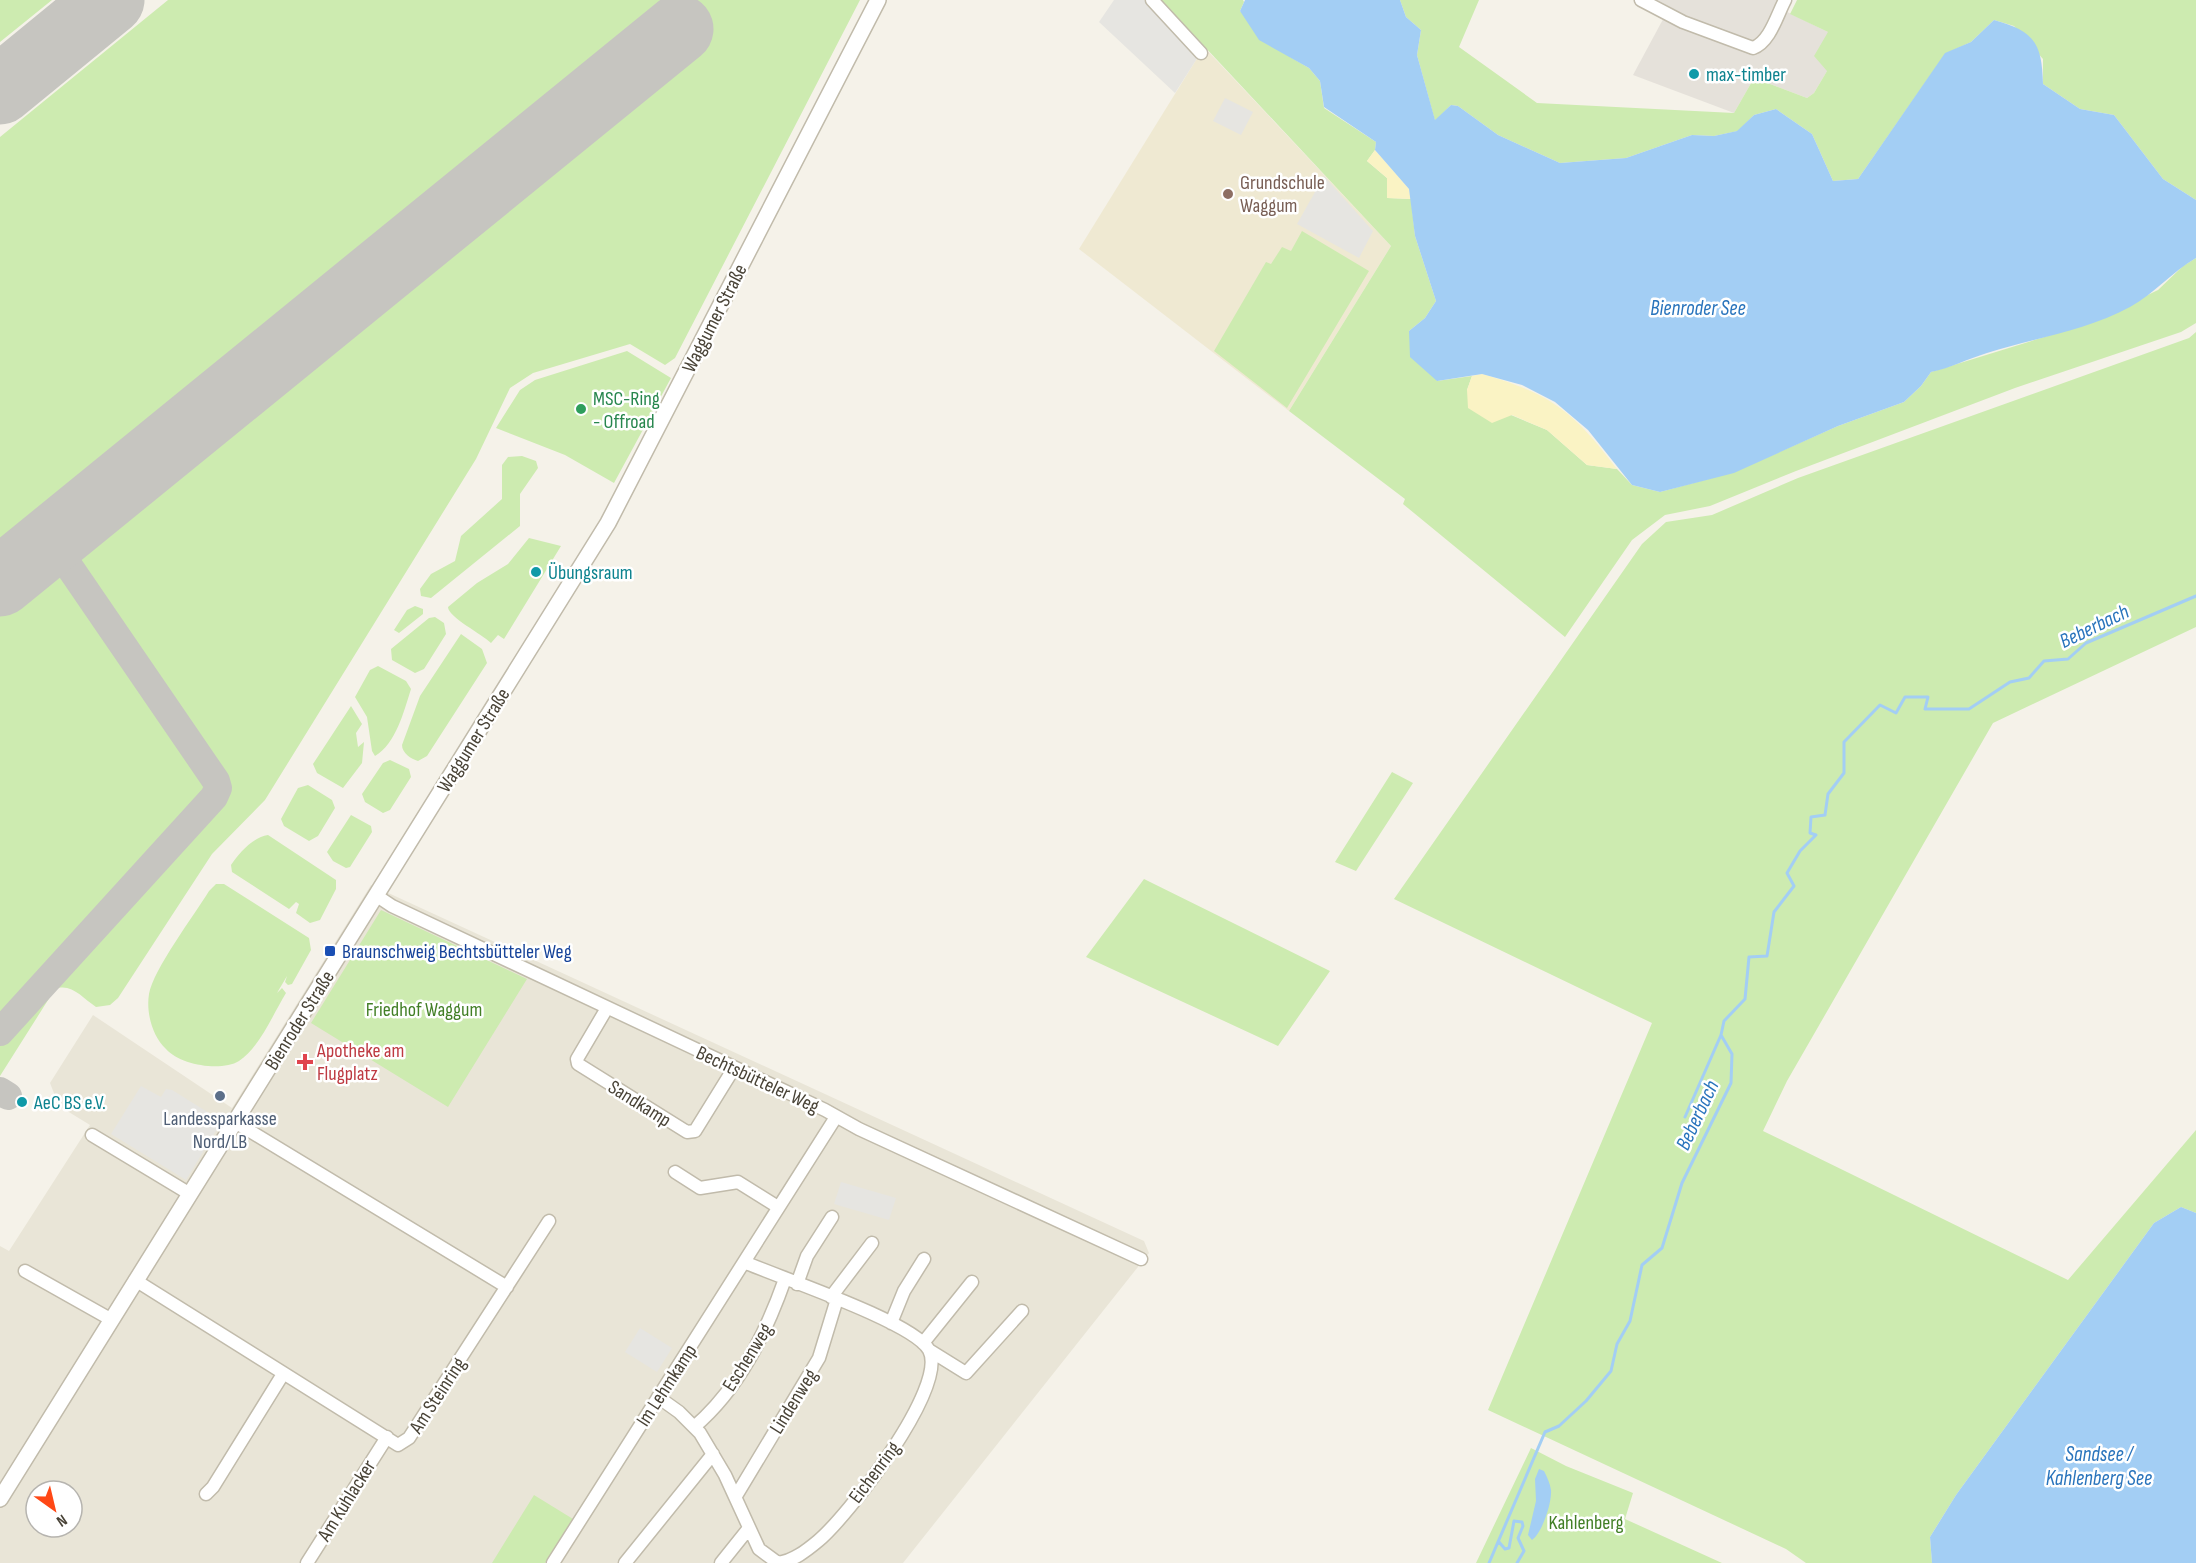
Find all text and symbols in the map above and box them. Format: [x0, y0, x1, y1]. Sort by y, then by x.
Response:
place label: max-timber [1706, 63, 1786, 87]
marker: max-timber [1687, 67, 1701, 81]
place label: Grundschule Waggum [1240, 171, 1325, 218]
marker: Grundschule Waggum [1221, 187, 1235, 201]
street label: Waggumer Straße [677, 260, 752, 377]
water label: Bienroder See [1650, 296, 1746, 321]
place label: MSC-Ring - Offroad [593, 387, 660, 434]
marker: MSC-Ring - Offroad [574, 402, 588, 416]
place label: Übungsraum [548, 561, 633, 585]
marker: Übungsraum [529, 565, 543, 579]
water label: Beberbach [2055, 599, 2133, 654]
street label: Waggumer Straße [432, 684, 515, 797]
place label: Braunschweig Bechtsbütteler Weg [342, 940, 572, 964]
marker: Braunschweig Bechtsbütteler Weg [323, 944, 337, 958]
street label: Bienroder Straße [260, 966, 340, 1075]
park label: Friedhof Waggum [366, 998, 482, 1022]
place label: Apotheke am Flugplatz [316, 1039, 404, 1086]
street label: Bechtsbütteler Weg [692, 1041, 823, 1119]
marker: Apotheke am Flugplatz [298, 1055, 312, 1069]
street label: Sandkamp [604, 1075, 675, 1132]
water label: Beberbach [1670, 1076, 1724, 1154]
marker: Landessparkasse Nord/LB [213, 1089, 227, 1103]
place label: AeC BS e.V. [33, 1091, 106, 1115]
marker: AeC BS e.V. [15, 1095, 29, 1109]
place label: Landessparkasse Nord/LB [163, 1107, 277, 1154]
street label: Eschenweg [718, 1319, 778, 1396]
street label: Im Lehmkamp [631, 1340, 702, 1431]
street label: Am Steinring [404, 1353, 471, 1439]
street label: Lindenweg [765, 1365, 823, 1438]
street label: Eichenring [844, 1437, 906, 1508]
water label: Sandsee / Kahlenberg See [2046, 1442, 2152, 1491]
street label: Am Kuhlacker [312, 1455, 381, 1546]
north arrow [24, 1479, 84, 1539]
text: N [53, 1510, 70, 1530]
park label: Kahlenberg [1548, 1511, 1624, 1535]

